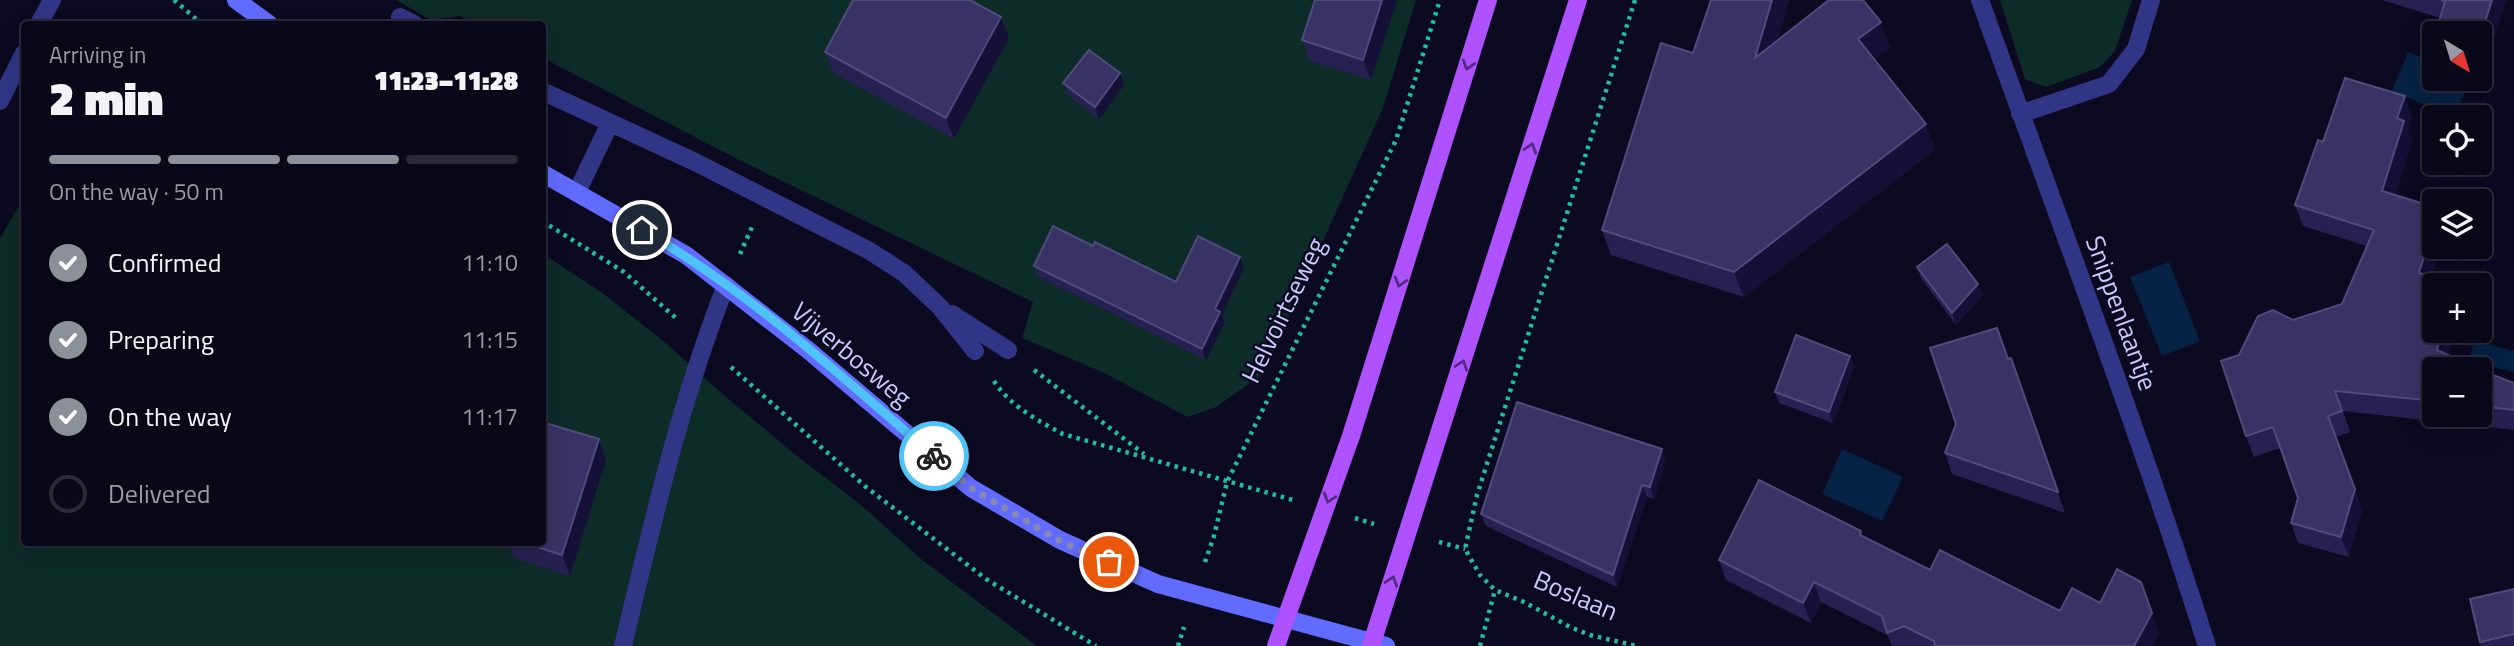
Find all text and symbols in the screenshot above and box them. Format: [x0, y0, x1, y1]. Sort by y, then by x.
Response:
north arrow [2422, 21, 2492, 91]
map controls [2422, 21, 2492, 427]
text: Arriving in [49, 37, 146, 72]
one-way arrow [1462, 58, 1476, 71]
text: 11:23–11:28 [374, 61, 518, 100]
text: 2 min [49, 63, 163, 133]
button: locate [2422, 105, 2492, 175]
one-way arrow [1522, 142, 1537, 154]
text: On the way · 50 m [49, 174, 224, 209]
button: layers [2422, 189, 2492, 259]
pin [612, 200, 672, 260]
icon: home [623, 211, 661, 249]
street label: Snippenlaantje [2076, 230, 2168, 396]
street label: Helvoirtseweg [1231, 231, 1335, 389]
text: Confirmed [108, 243, 222, 282]
icon: check [49, 244, 87, 282]
text: 11:10 [461, 245, 518, 280]
button: + [2422, 273, 2492, 343]
one-way arrow [1393, 276, 1408, 288]
street label: Vijverbosweg [783, 292, 921, 416]
text: Preparing [108, 320, 214, 359]
icon: check [49, 321, 87, 359]
text: 11:15 [461, 322, 518, 357]
button: − [2422, 357, 2492, 427]
one-way arrow [1453, 359, 1468, 371]
text: On the way [108, 397, 232, 436]
icon: check [49, 398, 87, 436]
text: 11:17 [461, 399, 518, 434]
courier [899, 421, 969, 491]
icon: bike [915, 437, 953, 475]
text: Delivered [108, 474, 211, 513]
one-way arrow [1323, 492, 1337, 504]
pin [1079, 532, 1139, 592]
icon: bag [1090, 543, 1128, 581]
street label: Boslaan [1528, 560, 1624, 630]
one-way arrow [1384, 576, 1398, 588]

